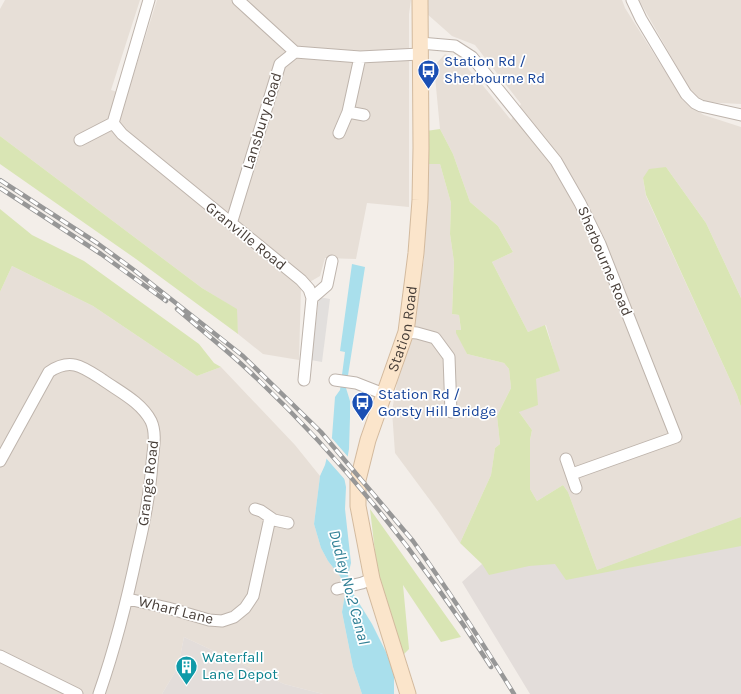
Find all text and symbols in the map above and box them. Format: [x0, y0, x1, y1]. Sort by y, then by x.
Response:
place label: Station Rd / Sherbourne Rd [444, 52, 545, 87]
bus stop icon: Station Rd / Sherbourne Rd [416, 57, 442, 90]
street label: Lansbury Road [239, 70, 285, 172]
street label: Granville Road [202, 198, 290, 274]
street label: Sherbourne Road [574, 203, 636, 319]
street label: Station Road [384, 285, 421, 374]
place label: Station Rd / Gorsty Hill Bridge [378, 385, 496, 420]
bus stop icon: Station Rd / Gorsty Hill Bridge [349, 390, 375, 423]
street label: Grange Road [134, 439, 162, 527]
water label: Dudley No.2 Canal [325, 527, 374, 647]
street label: Wharf Lane [137, 592, 215, 628]
place label: Waterfall Lane Depot [202, 648, 278, 683]
building icon: Waterfall Lane Depot [173, 653, 199, 686]

